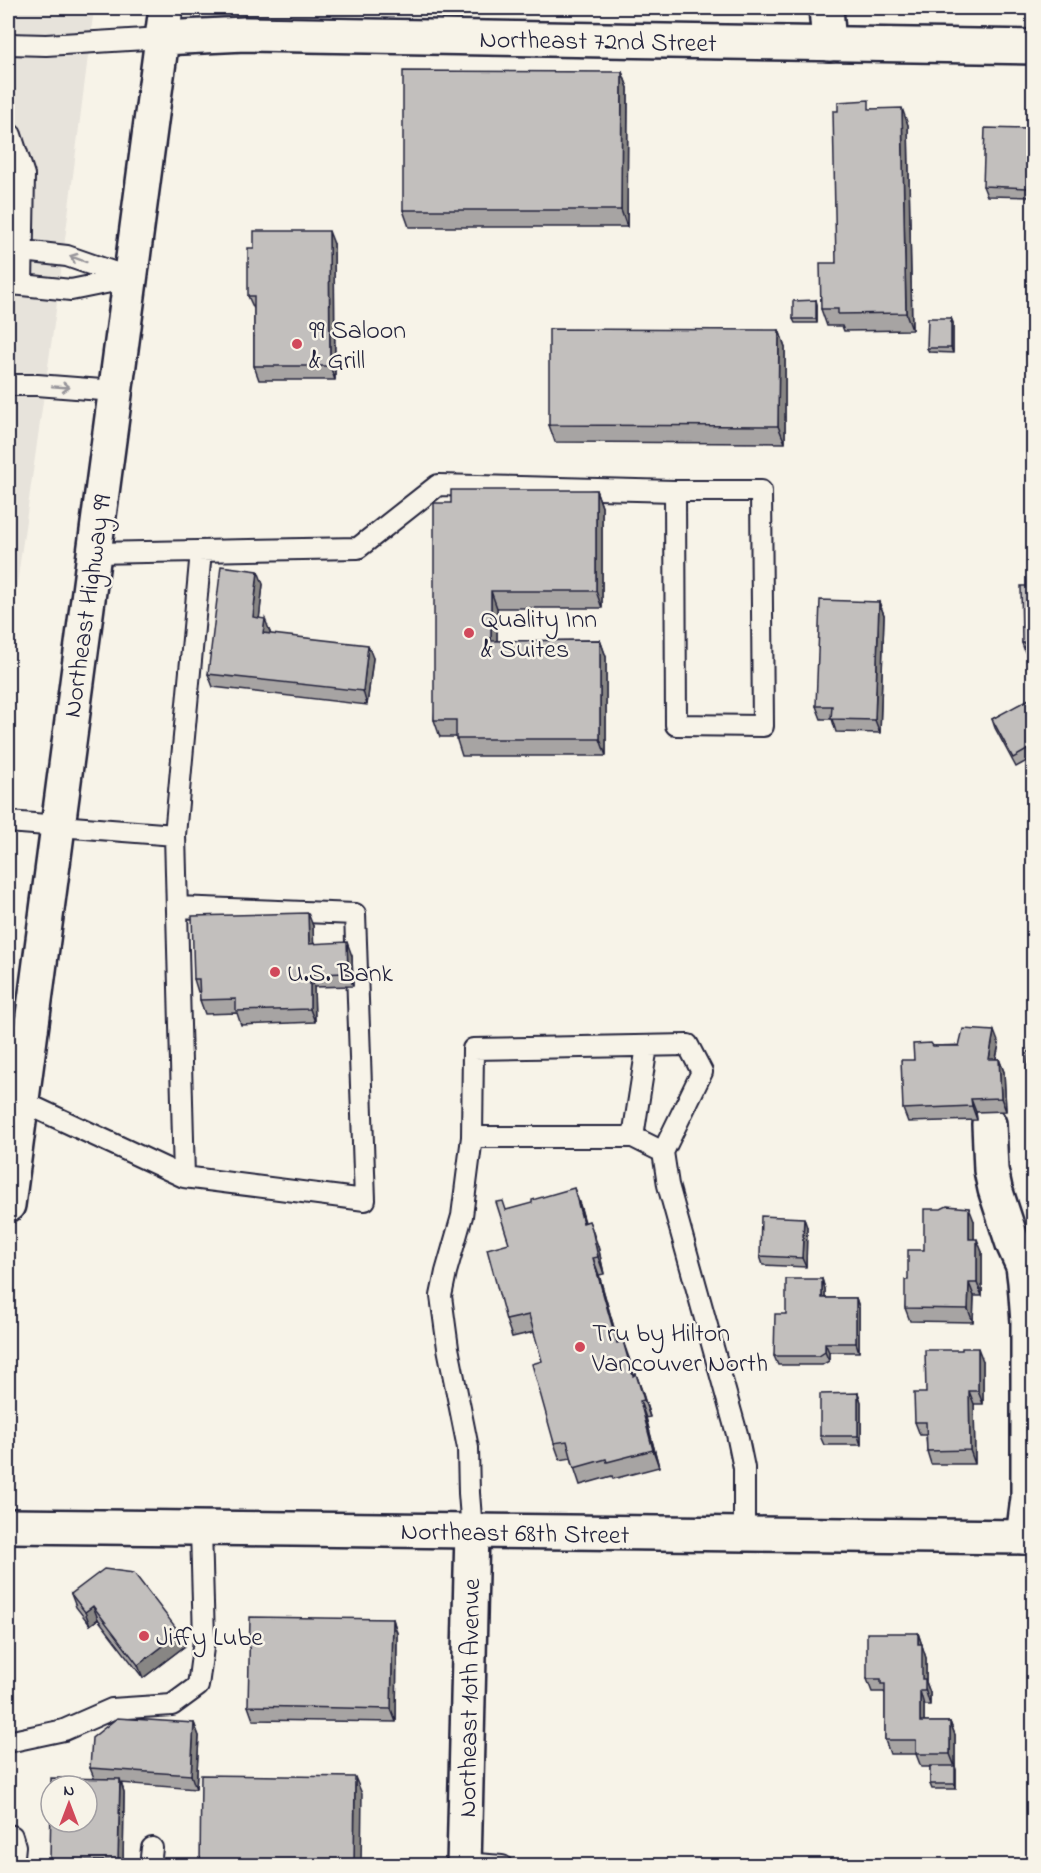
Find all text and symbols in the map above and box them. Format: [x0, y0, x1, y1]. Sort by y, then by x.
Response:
street label: Northeast 72nd Street [479, 22, 717, 64]
one-way arrow [69, 253, 88, 264]
place label: 99 Saloon & Grill [309, 313, 406, 381]
marker: 99 Saloon & Grill [290, 337, 304, 351]
one-way arrow [51, 382, 71, 393]
street label: Northeast Highway 99 [55, 492, 123, 720]
place label: Quality Inn & Suites [481, 602, 597, 670]
marker: Quality Inn & Suites [462, 626, 476, 640]
place label: U.S. Bank [287, 956, 394, 994]
marker: U.S. Bank [268, 965, 282, 979]
place label: Tru by Hilton Vancouver North [591, 1316, 768, 1384]
marker: Tru by Hilton Vancouver North [573, 1340, 587, 1354]
street label: Northeast 68th Street [400, 1514, 630, 1556]
street label: Northeast 10th Avenue [450, 1578, 492, 1818]
place label: Jiffy Lube [156, 1620, 263, 1658]
marker: Jiffy Lube [137, 1629, 151, 1643]
north arrow [39, 1774, 99, 1834]
text: N [64, 1779, 75, 1803]

